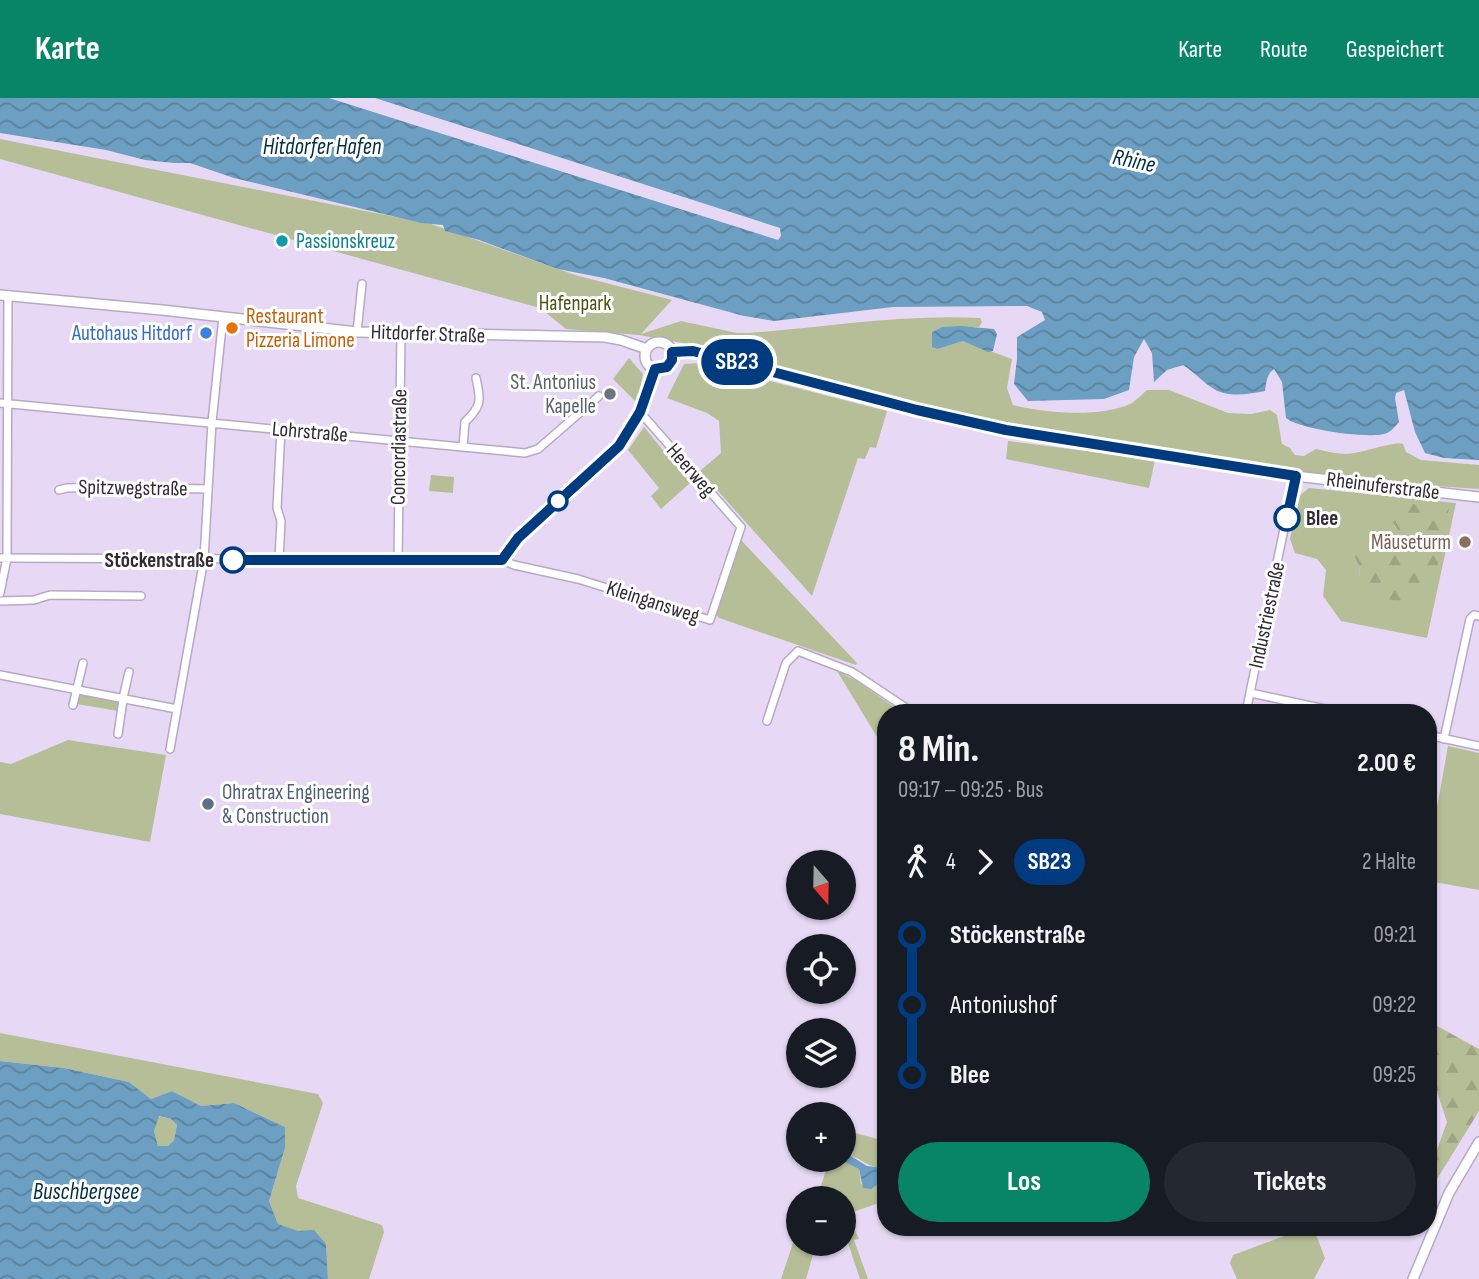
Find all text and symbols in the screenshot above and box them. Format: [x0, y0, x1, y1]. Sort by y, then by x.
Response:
text: Karte [35, 29, 100, 69]
text: Karte [1178, 35, 1222, 64]
text: Route [1260, 35, 1308, 64]
text: Gespeichert [1346, 35, 1444, 64]
water label: Hitdorfer Hafen [263, 133, 382, 161]
water label: Rhine [1110, 143, 1158, 179]
place label: Passionskreuz [296, 229, 396, 254]
marker: Passionskreuz [274, 233, 290, 249]
park label: Hafenpark [539, 291, 611, 316]
place label: Restaurant Pizzeria Limone [246, 304, 355, 353]
marker: Restaurant Pizzeria Limone [224, 320, 240, 336]
street label: Hitdorfer Straße [370, 320, 486, 348]
place label: Autohaus Hitdorf [71, 321, 193, 346]
marker: Autohaus Hitdorf [198, 325, 214, 341]
line badge: SB23 [688, 339, 786, 385]
text: SB23 [715, 347, 759, 376]
place label: St. Antonius Kapelle [510, 370, 596, 419]
marker: St. Antonius Kapelle [602, 386, 618, 402]
street label: Concordiastraße [385, 389, 413, 505]
street label: Lohrstraße [271, 416, 349, 448]
street label: Heerweg [661, 438, 721, 502]
street label: Rheinuferstraße [1325, 467, 1441, 505]
street label: Spitzwegstraße [78, 475, 188, 501]
unlabelled marker [548, 491, 568, 511]
marker: Blee [1274, 505, 1300, 531]
place label: Blee [1306, 506, 1338, 531]
place label: Mäuseturm [1371, 530, 1451, 555]
marker: Mäuseturm [1457, 534, 1473, 550]
marker: Stöckenstraße [220, 547, 246, 573]
place label: Stöckenstraße [104, 548, 214, 573]
street label: Industriestraße [1244, 560, 1290, 670]
street label: Kleingansweg [603, 575, 703, 629]
text: 8 Min. [898, 727, 979, 772]
text: 2.00 € [1357, 748, 1416, 779]
text: 09:17 – 09:25 · Bus [898, 776, 1044, 804]
place label: Ohratrax Engineering & Construction [222, 780, 370, 829]
marker: Ohratrax Engineering & Construction [200, 796, 216, 812]
icon: walk [898, 843, 936, 881]
icon: forward [966, 843, 1004, 881]
text: SB23 [1028, 847, 1071, 876]
text: 4 [946, 848, 956, 876]
text: 2 Halte [1362, 848, 1416, 876]
north arrow [786, 850, 856, 920]
map controls [786, 850, 856, 1256]
text: Stöckenstraße [950, 920, 1086, 951]
text: 09:21 [1374, 921, 1416, 949]
button: locate [786, 934, 856, 1004]
text: Antoniushof [950, 990, 1057, 1021]
text: 09:22 [1372, 991, 1416, 1019]
button: layers [786, 1018, 856, 1088]
text: Blee [950, 1060, 990, 1091]
text: 09:25 [1373, 1061, 1416, 1089]
button: + [786, 1102, 856, 1172]
button: Los [898, 1142, 1150, 1222]
button: Tickets [1164, 1142, 1416, 1222]
water label: Buschbergsee [33, 1178, 139, 1206]
button: − [786, 1186, 856, 1256]

